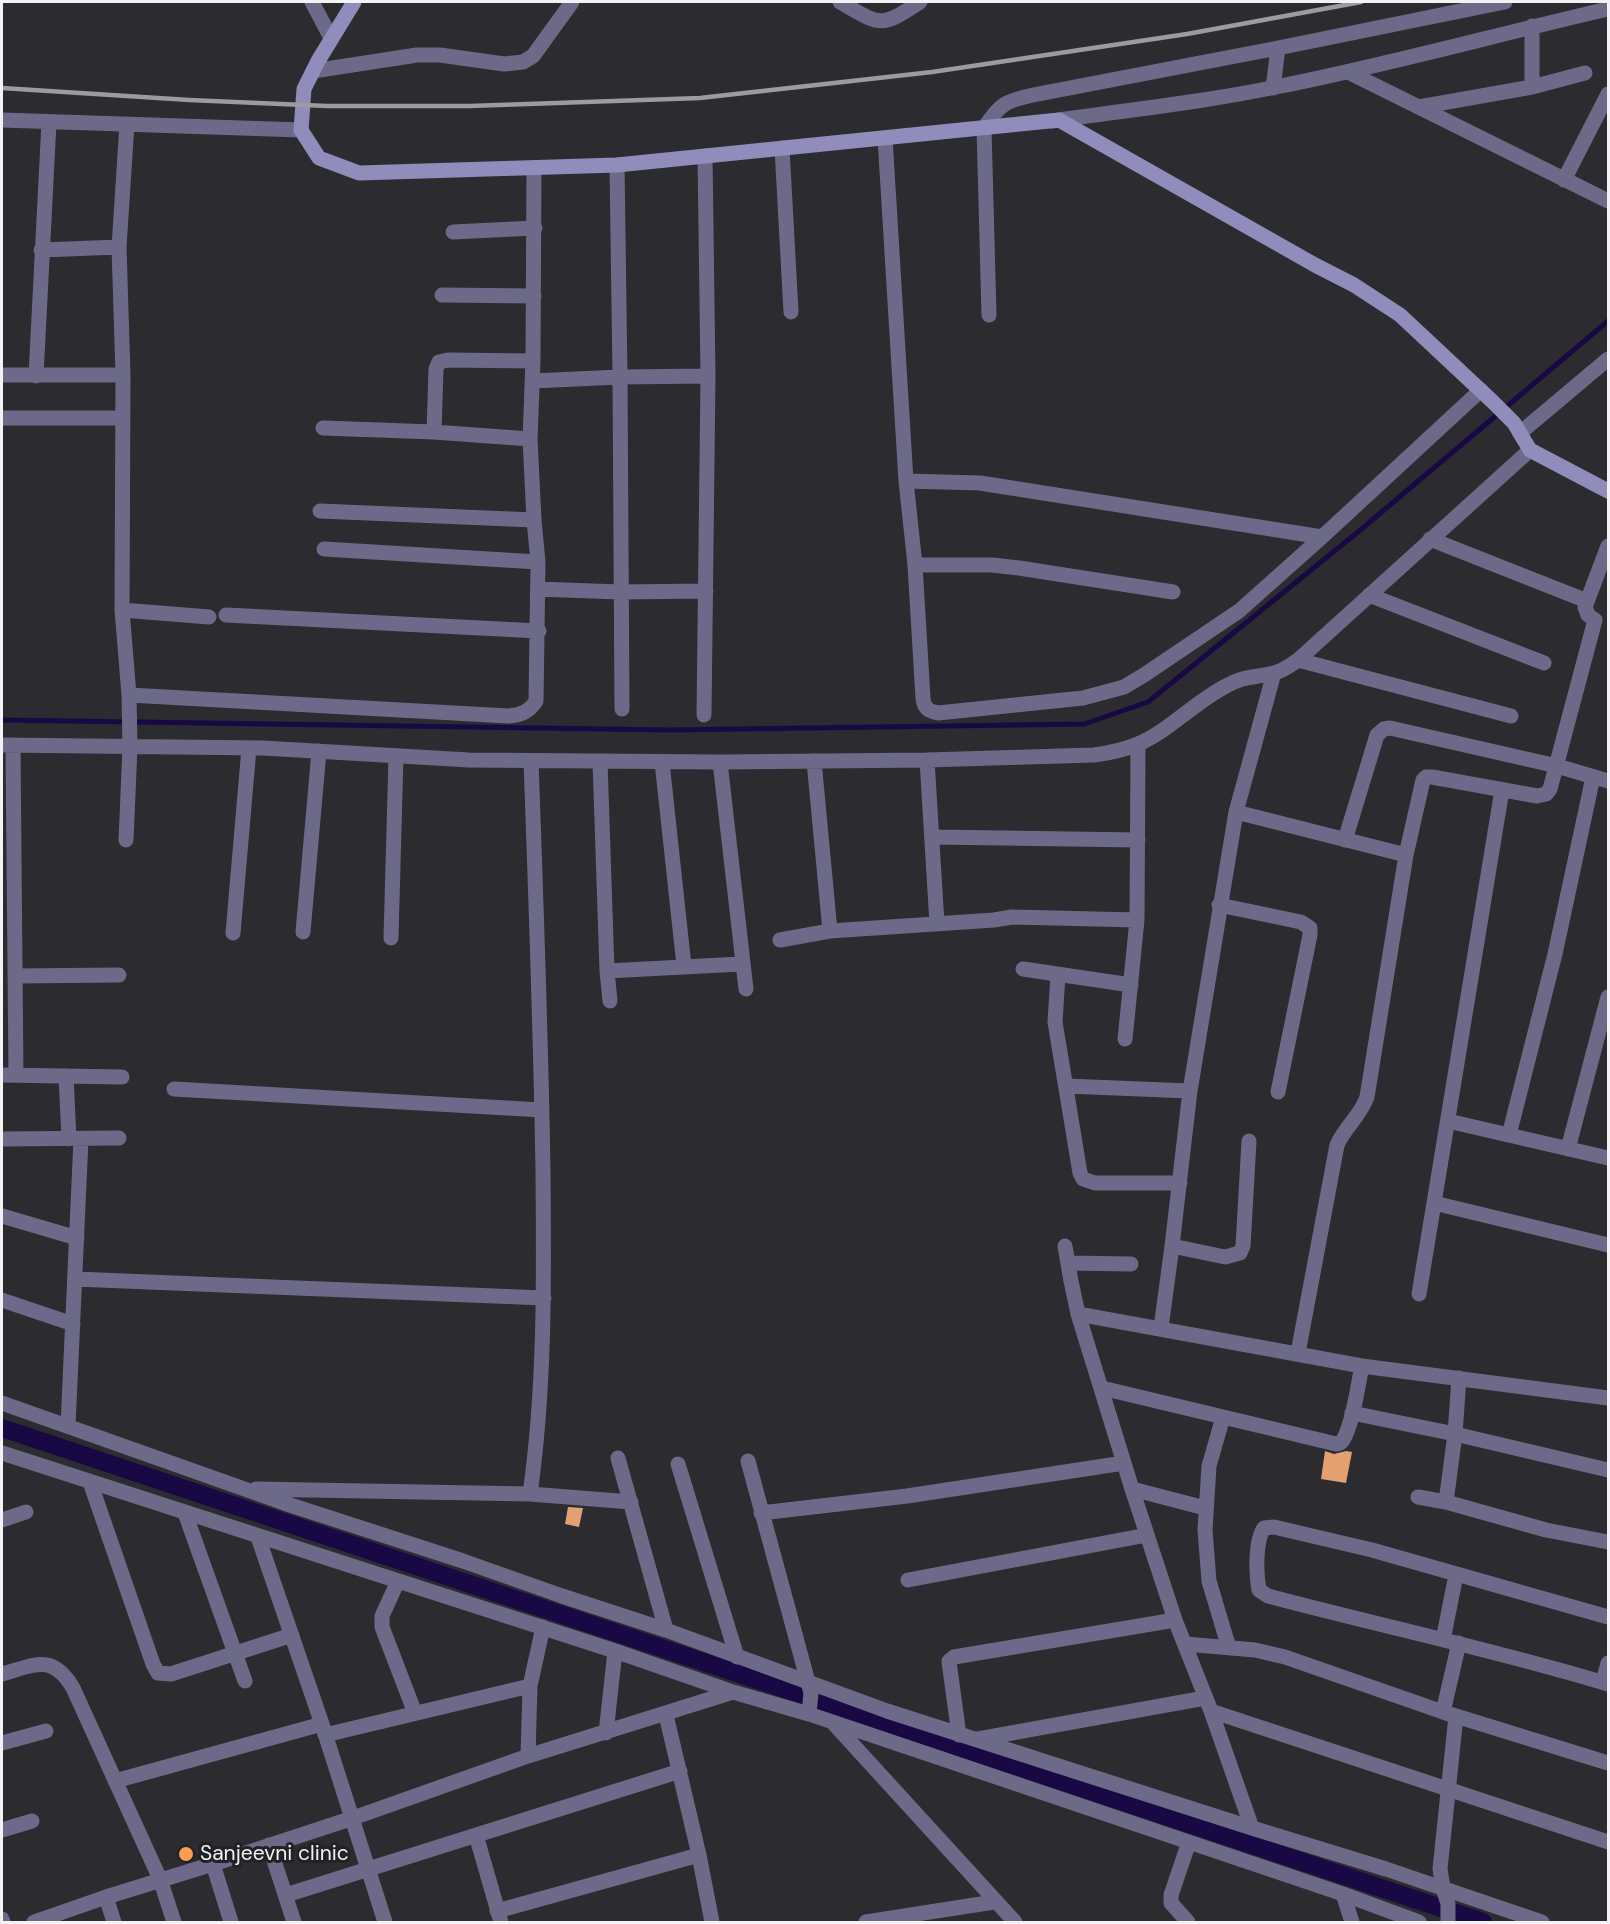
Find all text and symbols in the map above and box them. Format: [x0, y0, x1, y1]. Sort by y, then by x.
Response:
place label: Sanjeevni clinic [200, 1841, 349, 1867]
marker: Sanjeevni clinic [177, 1845, 195, 1863]

